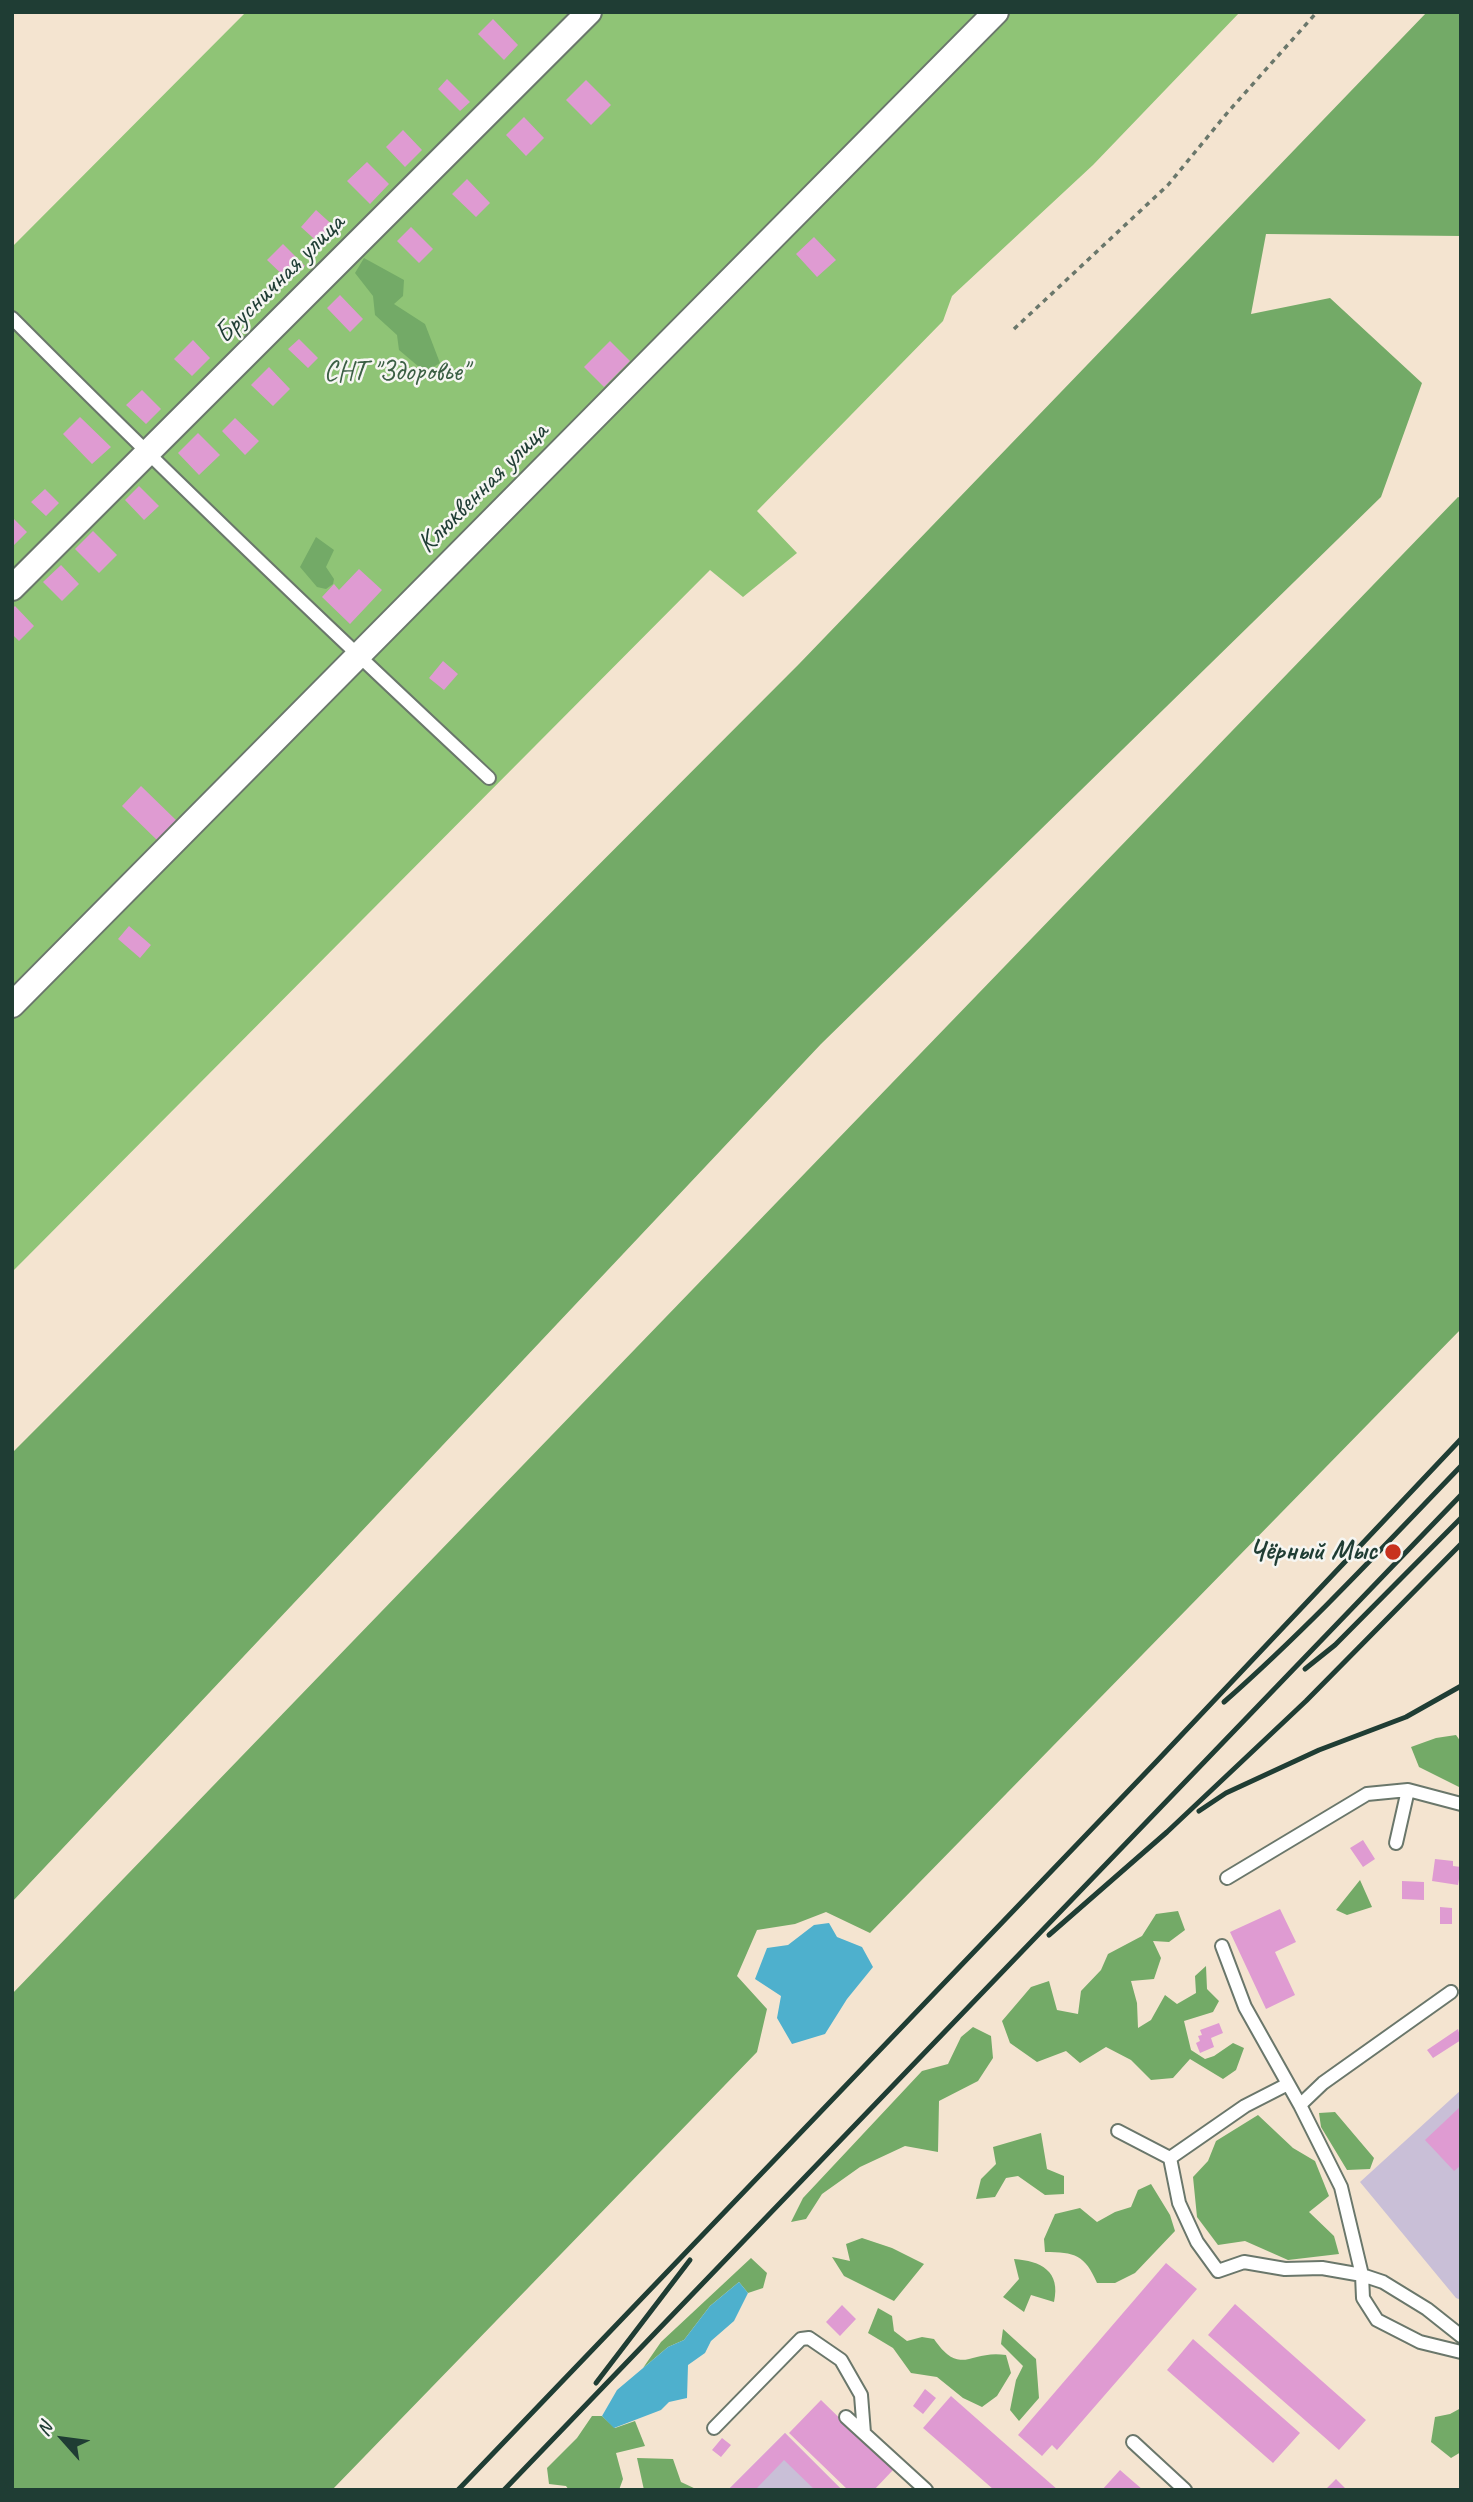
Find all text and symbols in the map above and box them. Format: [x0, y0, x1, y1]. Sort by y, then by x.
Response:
street label: Брусничная улица [208, 207, 352, 351]
park label: СНТ "Здоровье" [324, 356, 468, 390]
street label: Клюквенная улица [411, 416, 555, 560]
place label: Чёрный Мыс [1249, 1535, 1377, 1569]
marker: Чёрный Мыс [1383, 1542, 1403, 1562]
north arrow [28, 2404, 98, 2474]
text: N [31, 2418, 58, 2440]

